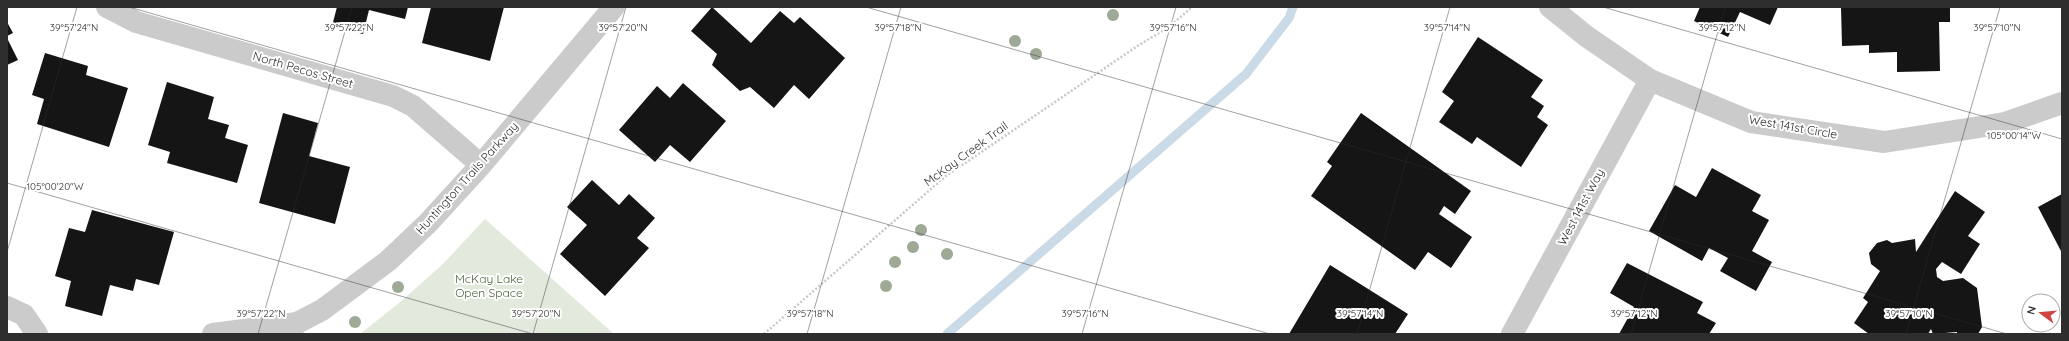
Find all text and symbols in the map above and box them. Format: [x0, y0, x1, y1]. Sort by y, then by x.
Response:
text: 39°57'24"N [50, 21, 98, 34]
text: 39°57'22"N [325, 21, 373, 34]
text: 39°57'20"N [598, 21, 648, 34]
text: 39°57'18"N [875, 21, 921, 34]
text: 39°57'16"N [1150, 21, 1196, 34]
text: 39°57'14"N [1424, 21, 1470, 34]
text: 39°57'12"N [1699, 21, 1746, 34]
text: 39°57'10"N [1973, 21, 2021, 34]
street label: North Pecos Street [251, 48, 355, 91]
street label: West 141st Circle [1748, 111, 1839, 142]
street label: Huntington Trails Parkway [412, 118, 521, 237]
street label: McKay Creek Trail [921, 118, 1011, 189]
text: 105°00'14"W [1987, 129, 2042, 142]
street label: West 141st Way [1554, 166, 1607, 248]
text: 105°00'20"W [26, 180, 84, 193]
park label: McKay Lake Open Space [455, 271, 523, 300]
north arrow [2021, 293, 2061, 333]
text: N [2024, 304, 2039, 316]
text: 39°57'22"N [237, 307, 285, 320]
text: 39°57'20"N [511, 307, 561, 320]
text: 39°57'18"N [787, 307, 833, 320]
text: 39°57'16"N [1062, 307, 1108, 320]
text: 39°57'14"N [1337, 307, 1383, 320]
text: 39°57'12"N [1611, 307, 1658, 320]
text: 39°57'10"N [1885, 307, 1933, 320]

